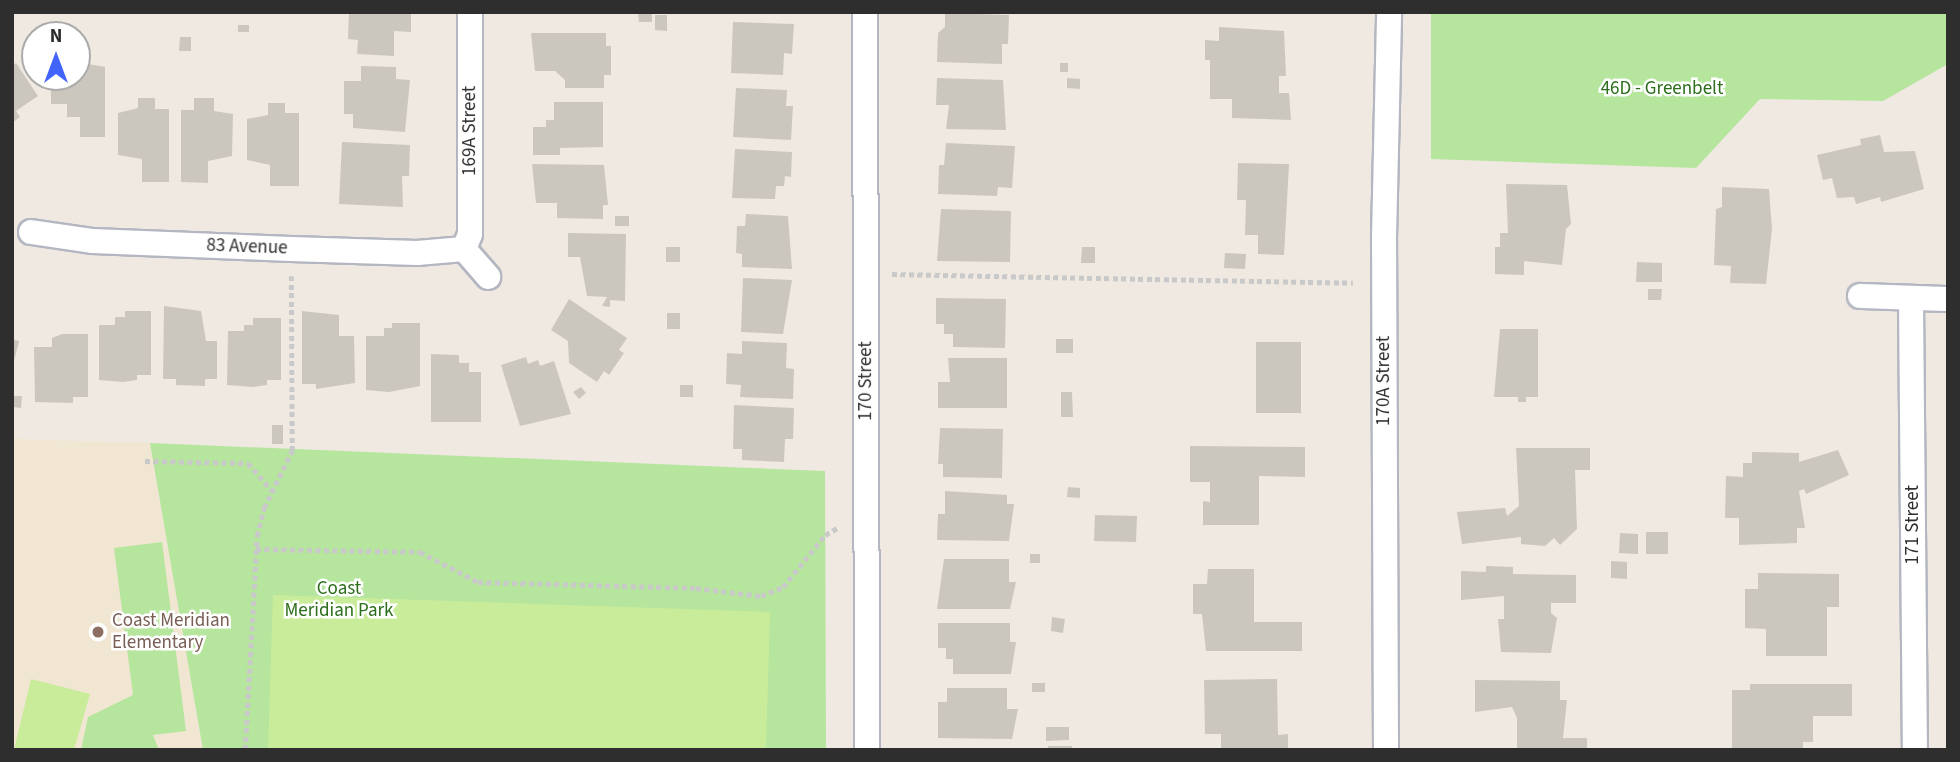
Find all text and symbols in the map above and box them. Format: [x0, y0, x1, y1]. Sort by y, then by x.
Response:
north arrow [21, 21, 91, 91]
text: N [50, 23, 62, 50]
park label: 46D - Greenbelt [1601, 78, 1723, 100]
street label: 169A Street [459, 86, 481, 176]
street label: 83 Avenue [206, 234, 288, 260]
street label: 170A Street [1373, 336, 1395, 426]
street label: 170 Street [855, 341, 877, 421]
street label: 171 Street [1902, 485, 1924, 565]
park label: Coast Meridian Park [284, 578, 394, 622]
place label: Coast Meridian Elementary [112, 610, 230, 654]
marker: Coast Meridian Elementary [90, 624, 106, 640]

